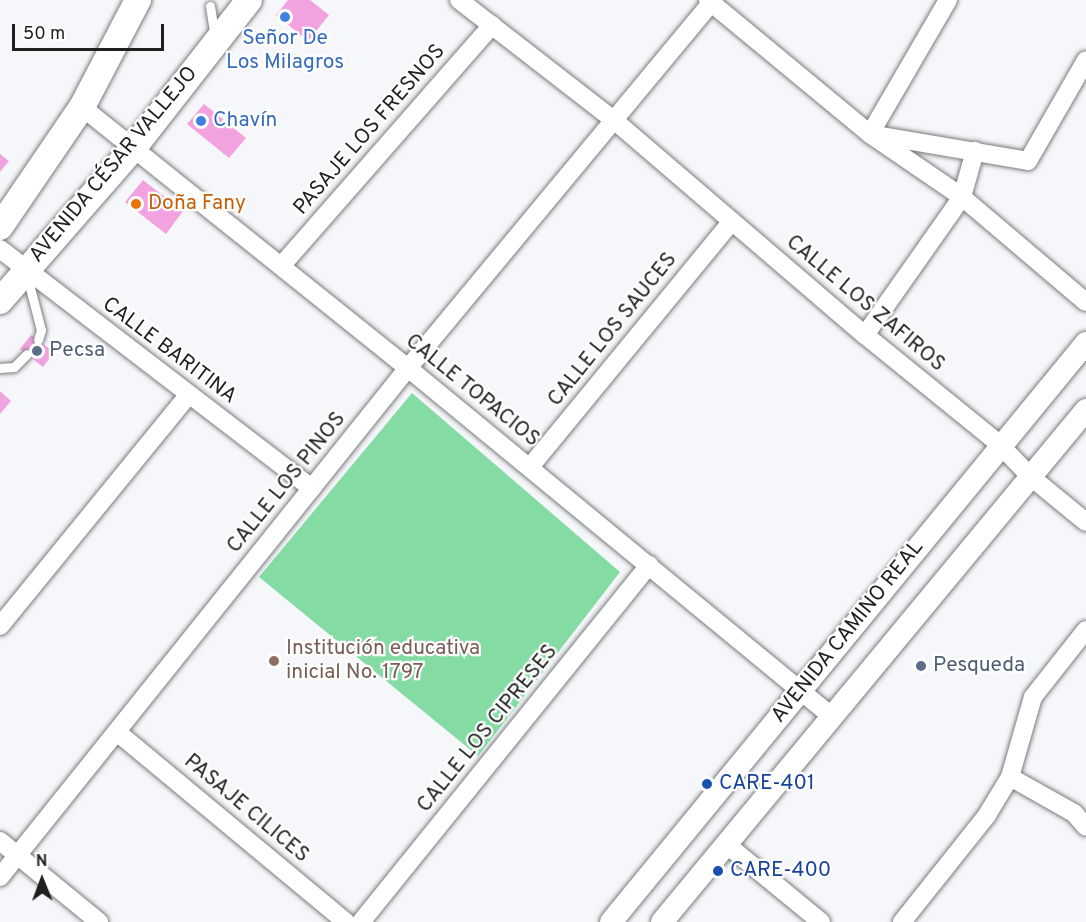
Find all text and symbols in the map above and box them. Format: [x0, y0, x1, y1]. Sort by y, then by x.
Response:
marker: Señor De Los Milagros [278, 10, 292, 24]
scale bar [15, 12, 166, 50]
text: 50 m [23, 23, 65, 46]
place label: Señor De Los Milagros [226, 26, 344, 76]
street label: PASAJE LOS FRESNOS [289, 39, 451, 221]
street label: AVENIDA CÉSAR VALLEJO [24, 61, 204, 269]
place label: Chavín [213, 108, 277, 134]
marker: Chavín [194, 114, 208, 128]
place label: Doña Fany [148, 191, 246, 217]
marker: Doña Fany [129, 197, 143, 211]
street label: CALLE LOS ZAFIROS [780, 230, 950, 378]
street label: CALLE LOS SAUCES [543, 248, 683, 412]
street label: CALLE BARITINA [97, 292, 241, 410]
street label: CALLE TOPACIOS [400, 329, 544, 453]
place label: Pecsa [49, 338, 105, 364]
marker: Pecsa [30, 344, 44, 358]
street label: CALLE LOS PINOS [222, 407, 352, 559]
street label: AVENIDA CAMINO REAL [766, 535, 930, 729]
place label: Institución educativa inicial No. 1797 [286, 636, 480, 686]
street label: CALLE LOS CIPRESES [412, 640, 564, 818]
place label: Pesqueda [933, 653, 1025, 679]
marker: Institución educativa inicial No. 1797 [267, 654, 281, 668]
marker: Pesqueda [914, 659, 928, 673]
street label: PASAJE CILICES [178, 749, 314, 869]
place label: CARE-401 [719, 771, 815, 797]
marker: CARE-401 [700, 777, 714, 791]
north arrow [12, 850, 72, 910]
text: N [36, 852, 48, 872]
place label: CARE-400 [730, 858, 831, 884]
marker: CARE-400 [711, 864, 725, 878]

